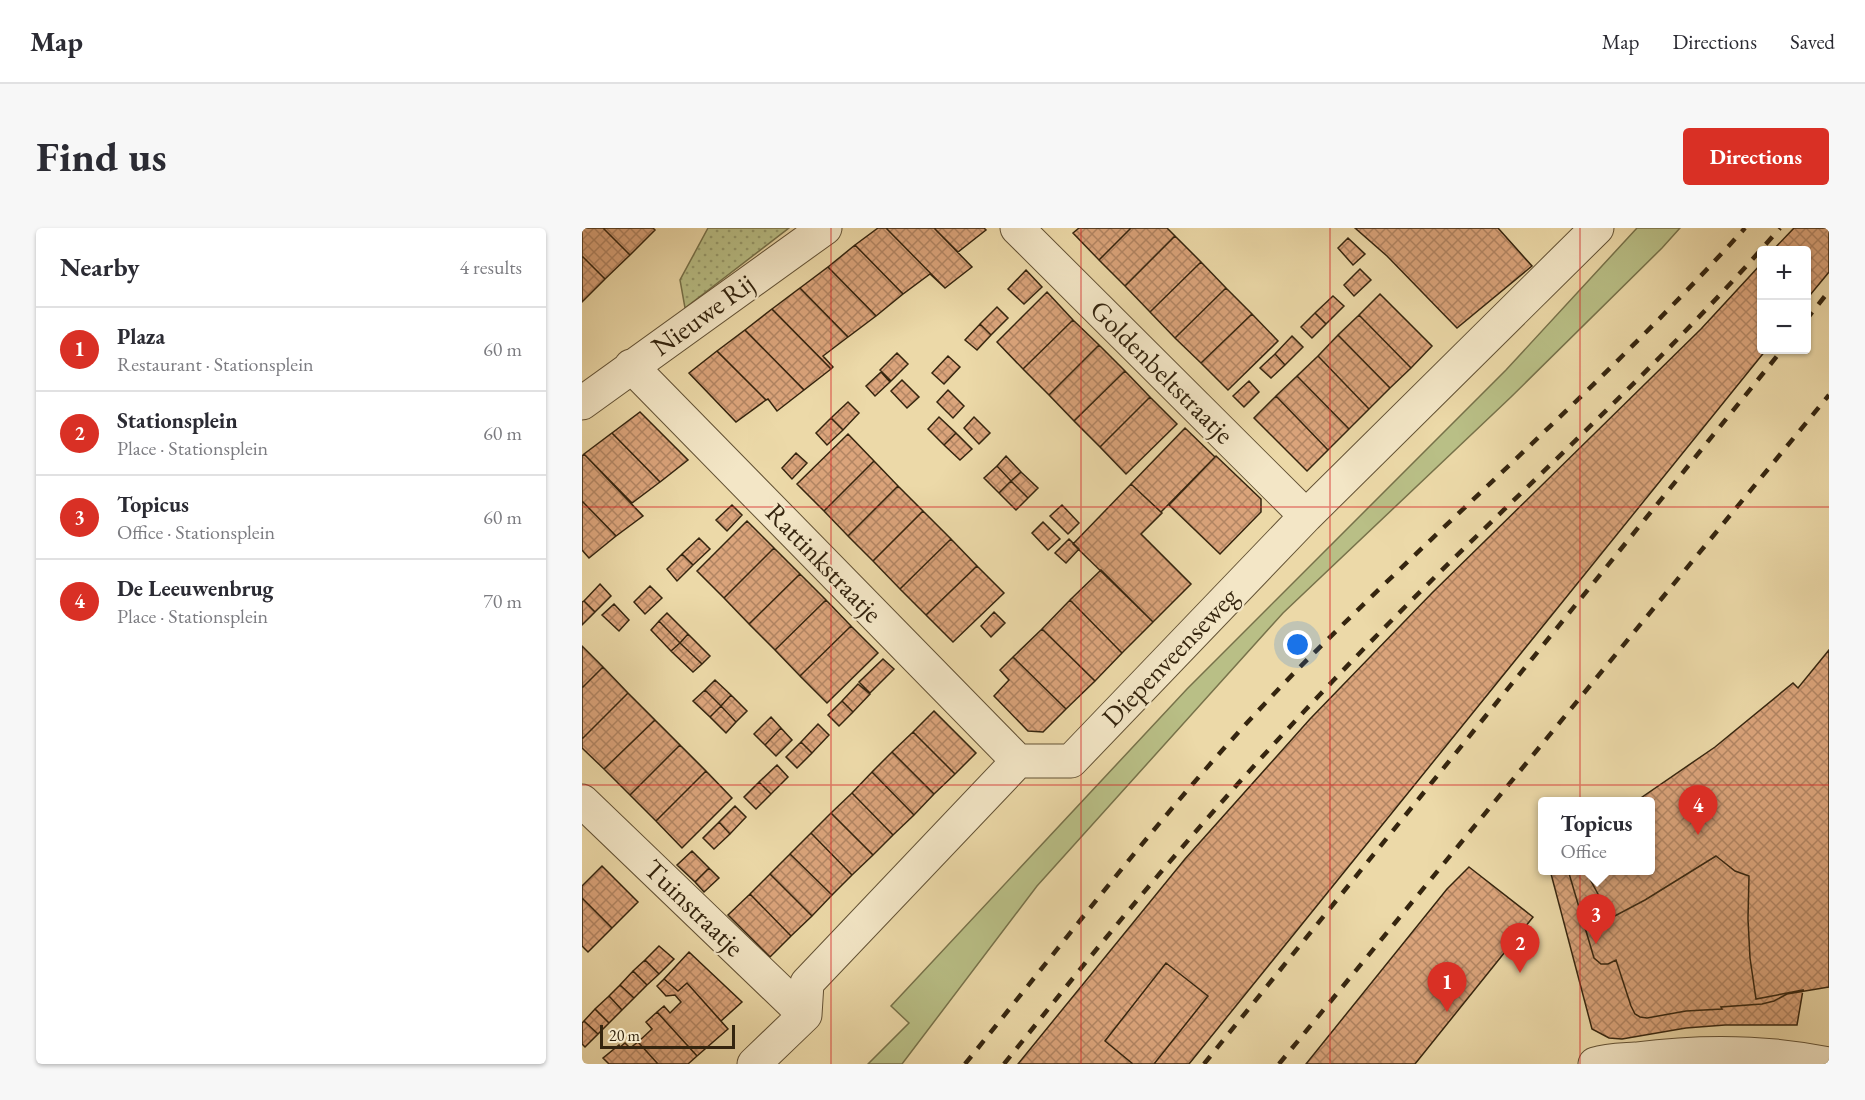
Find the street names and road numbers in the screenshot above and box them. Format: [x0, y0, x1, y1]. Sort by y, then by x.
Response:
street label: Nieuwe Rij [644, 266, 761, 364]
street label: Goldenbeltstraatje [1083, 292, 1242, 451]
street label: Rattinkstraatje [758, 495, 890, 630]
street label: Diepenveenseweg [1094, 579, 1245, 734]
street label: Tuinstraatje [637, 851, 752, 964]

